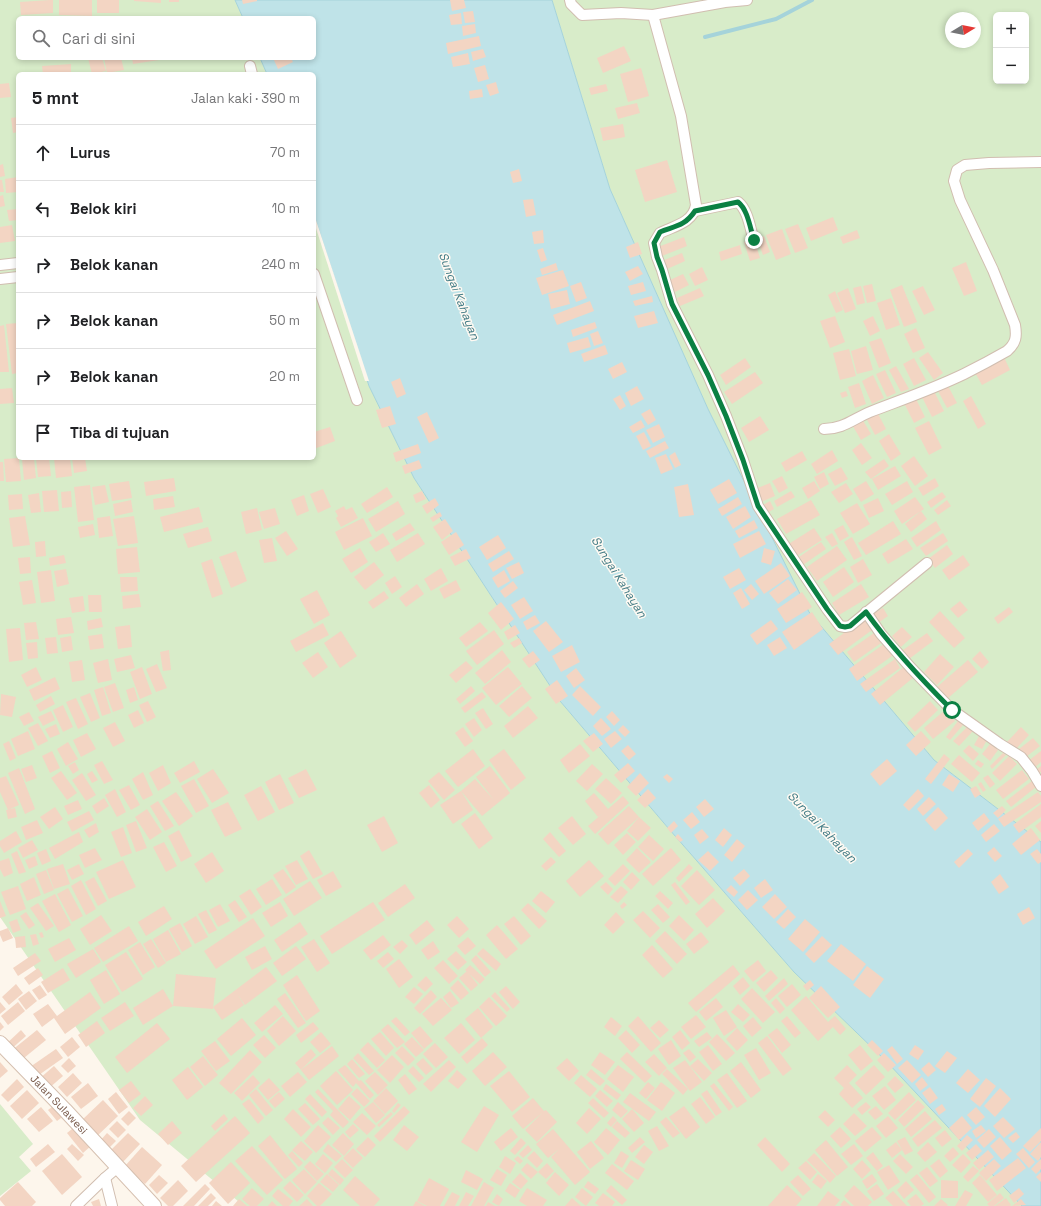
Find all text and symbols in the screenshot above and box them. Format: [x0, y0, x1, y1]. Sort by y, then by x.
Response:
north arrow [945, 12, 981, 48]
map controls [993, 12, 1029, 84]
button: + [993, 12, 1029, 48]
search box [16, 16, 316, 60]
icon: search [30, 27, 52, 49]
text: Cari di sini [62, 29, 135, 48]
button: − [993, 48, 1029, 84]
text: 5 mnt [32, 87, 79, 109]
text: Jalan kaki · 390 m [191, 90, 300, 107]
icon: ahead [32, 142, 54, 164]
text: Lurus [70, 143, 110, 162]
text: 70 m [270, 144, 300, 161]
icon: left [32, 198, 54, 220]
text: Belok kiri [70, 199, 136, 218]
text: 10 m [272, 200, 300, 217]
route end [745, 231, 763, 249]
water label: Sungai Kahayan [435, 250, 483, 343]
icon: right [32, 254, 54, 276]
text: Belok kanan [70, 255, 158, 274]
text: 240 m [262, 256, 300, 273]
icon: right [32, 310, 54, 332]
text: Belok kanan [70, 311, 158, 330]
text: 50 m [269, 312, 300, 329]
icon: right [32, 366, 54, 388]
text: Belok kanan [70, 367, 158, 386]
text: 20 m [269, 368, 300, 385]
icon: arrive [32, 422, 54, 444]
text: Tiba di tujuan [70, 423, 169, 442]
water label: Sungai Kahayan [588, 533, 651, 621]
route start [943, 701, 961, 719]
water label: Sungai Kahayan [784, 788, 860, 866]
street label: Jalan Sulawesi [27, 1071, 91, 1137]

